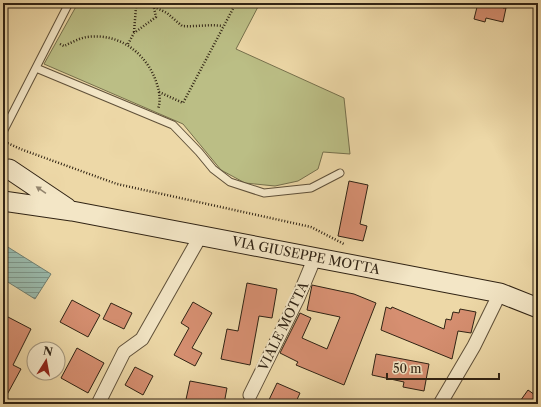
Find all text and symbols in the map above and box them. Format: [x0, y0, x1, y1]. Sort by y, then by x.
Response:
one-way arrow [35, 186, 46, 194]
street label: VIA GIUSEPPE MOTTA [230, 233, 382, 277]
street label: VIALE MOTTA [254, 279, 312, 374]
north arrow [26, 341, 66, 381]
text: N [42, 343, 54, 359]
scale bar [387, 355, 499, 381]
text: 50 m [393, 361, 422, 376]

